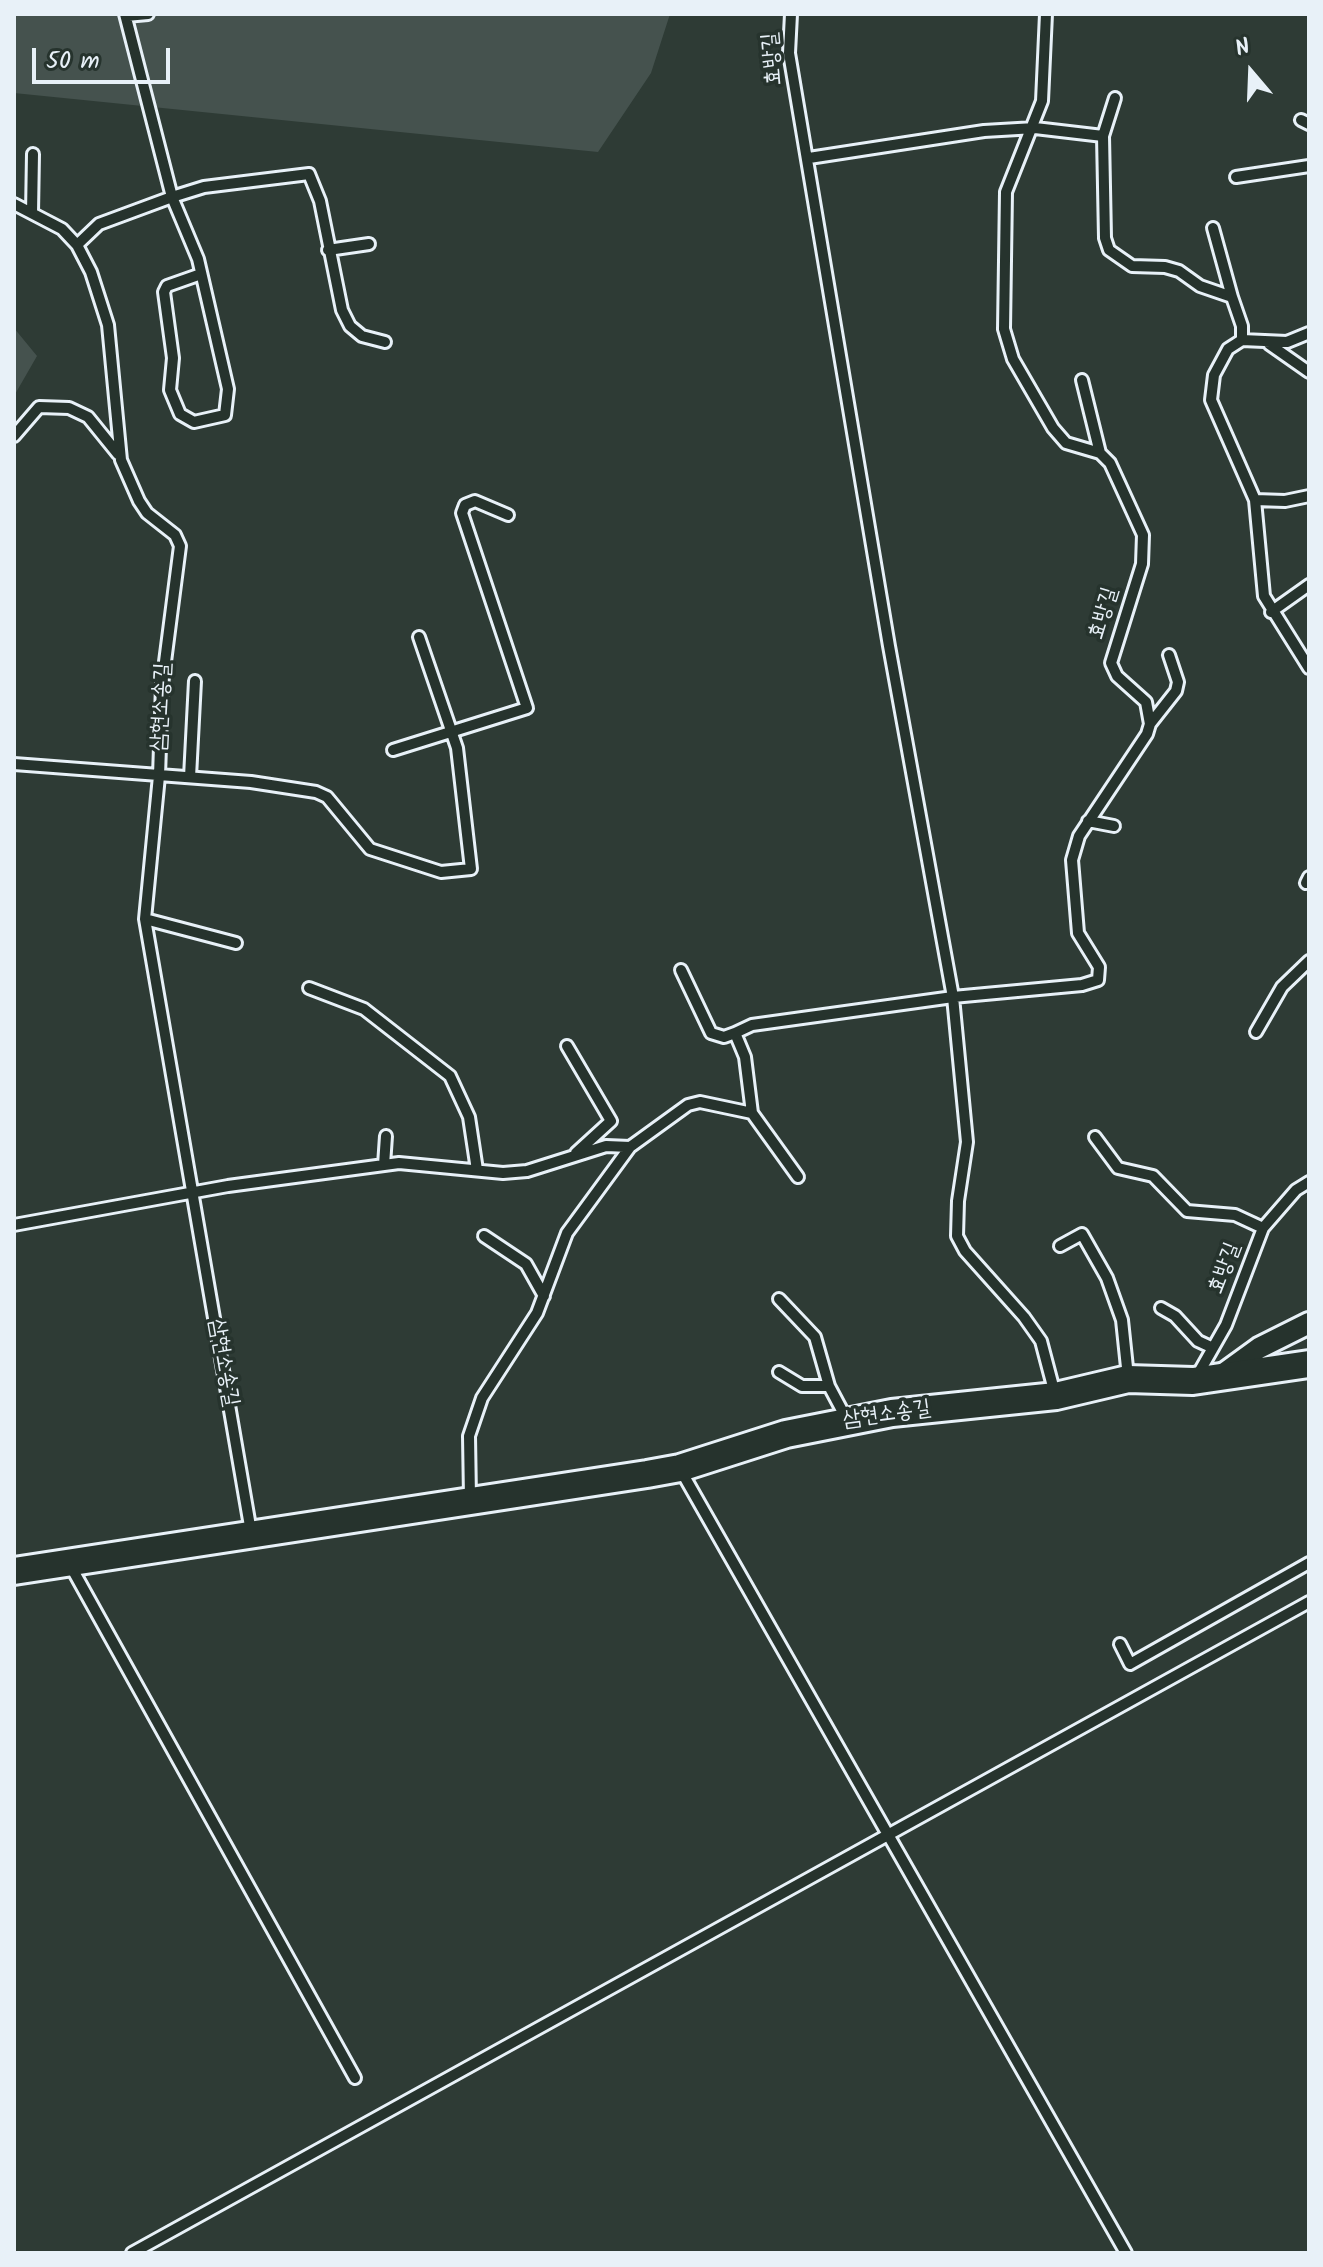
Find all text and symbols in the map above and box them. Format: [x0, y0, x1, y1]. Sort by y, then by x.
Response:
text: N [1231, 30, 1255, 68]
street label: 효방길 [759, 31, 789, 87]
scale bar [36, 32, 174, 82]
north arrow [1211, 32, 1291, 112]
text: 50 m [46, 42, 100, 81]
street label: 효방길 [1085, 585, 1125, 643]
street label: 삼현소송길 [148, 662, 178, 752]
street label: 효방길 [1204, 1239, 1248, 1299]
street label: 삼현소송길 [201, 1317, 243, 1409]
street label: 삼현소송길 [841, 1397, 933, 1435]

